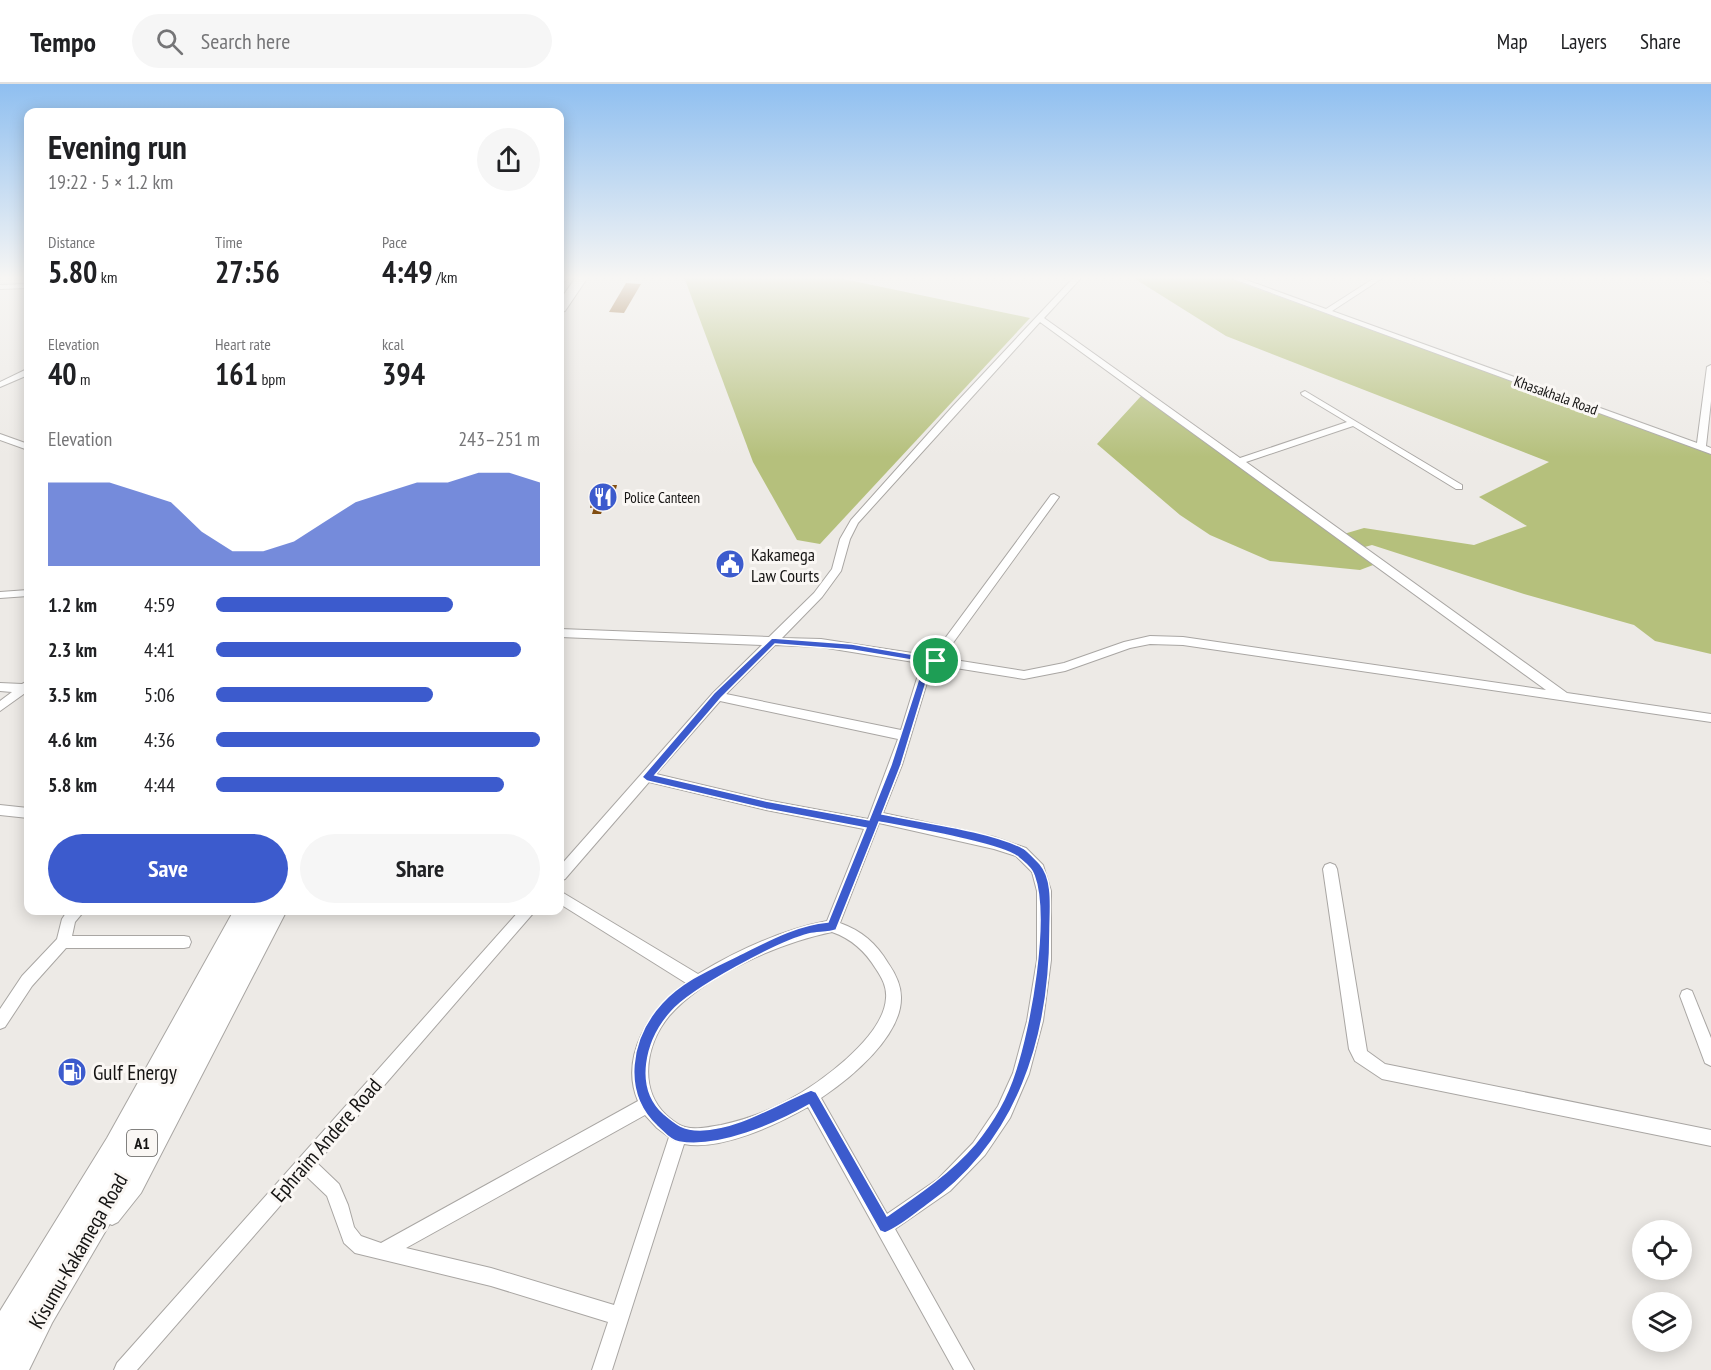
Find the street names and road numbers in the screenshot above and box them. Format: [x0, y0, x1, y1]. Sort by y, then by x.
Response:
street label: Khasakhala Road [1512, 371, 1600, 419]
street label: Ephraim Andere Road [265, 1073, 387, 1207]
road number: A1 [127, 1130, 157, 1156]
street label: Kisumu-Kakamega Road [23, 1169, 133, 1333]

